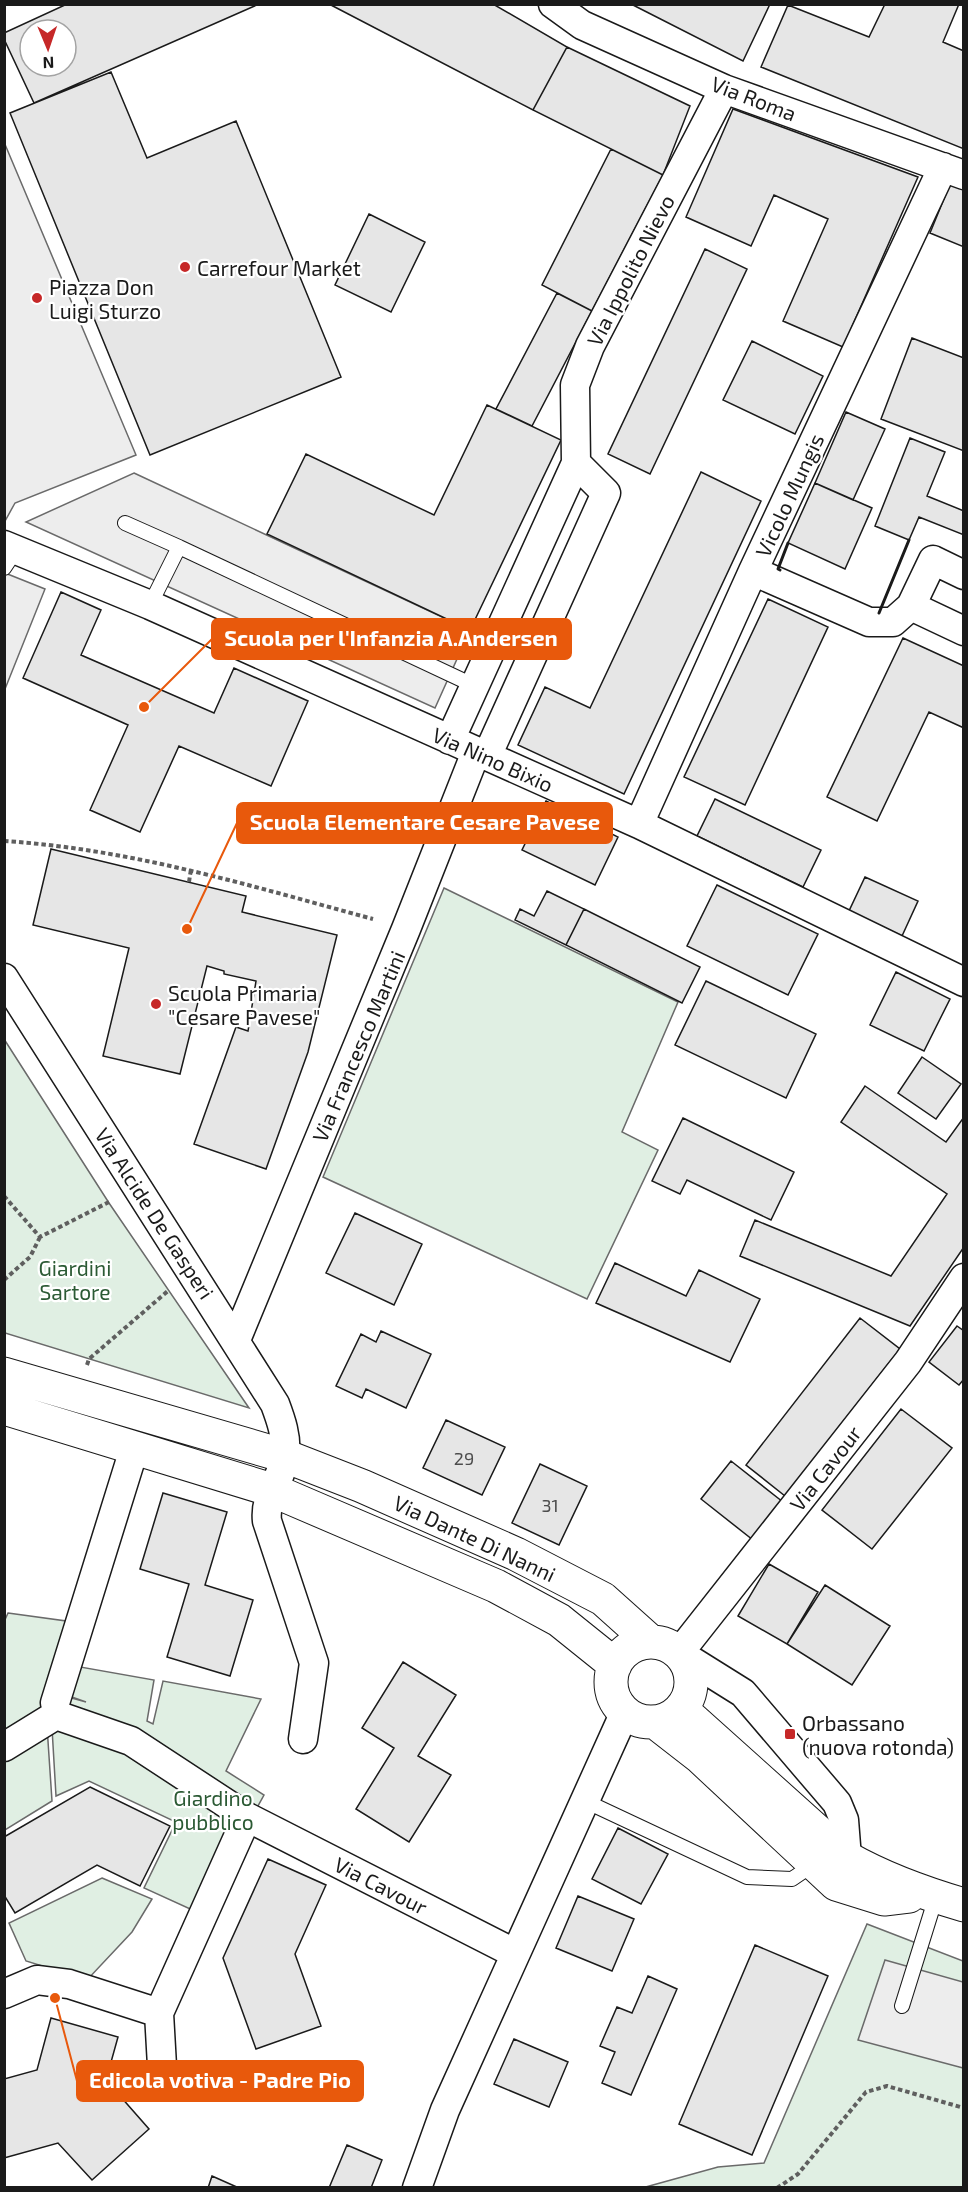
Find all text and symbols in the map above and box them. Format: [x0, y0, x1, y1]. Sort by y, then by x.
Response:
north arrow [18, 18, 78, 78]
text: N [42, 54, 55, 73]
street label: Via Roma [708, 70, 800, 126]
street label: Via Ippolito Nievo [581, 190, 679, 350]
place label: Carrefour Market [197, 255, 361, 280]
marker: Carrefour Market [178, 260, 192, 274]
place label: Piazza Don Luigi Sturzo [49, 274, 161, 323]
marker: Piazza Don Luigi Sturzo [30, 291, 44, 305]
street label: Vicolo Mungis [750, 429, 828, 561]
callout: Scuola per l'Infanzia A.Andersen [212, 619, 571, 659]
text: Scuola per l'Infanzia A.Andersen [224, 624, 558, 650]
street label: Via Nino Bixio [429, 721, 557, 797]
callout: Scuola Elementare Cesare Pavese [237, 803, 612, 843]
text: Scuola Elementare Cesare Pavese [250, 808, 600, 834]
street label: Via Francesco Martini [306, 947, 410, 1145]
place label: Scuola Primaria "Cesare Pavese" [168, 980, 320, 1029]
marker: Scuola Primaria "Cesare Pavese" [149, 997, 163, 1011]
street label: Via Alcide De Gasperi [90, 1123, 220, 1303]
park label: Giardini Sartore [39, 1255, 111, 1304]
street label: Via Cavour [784, 1420, 866, 1516]
house number: 29 [454, 1447, 474, 1469]
street label: Via Dante Di Nanni [390, 1490, 560, 1586]
house number: 31 [541, 1494, 559, 1516]
place label: Orbassano (nuova rotonda) [802, 1710, 954, 1759]
marker: Orbassano (nuova rotonda) [783, 1727, 797, 1741]
park label: Giardino pubblico [172, 1785, 254, 1834]
street label: Via Cavour [330, 1851, 432, 1919]
callout: Edicola votiva - Padre Pio [77, 2061, 363, 2101]
text: Edicola votiva - Padre Pio [89, 2066, 351, 2092]

